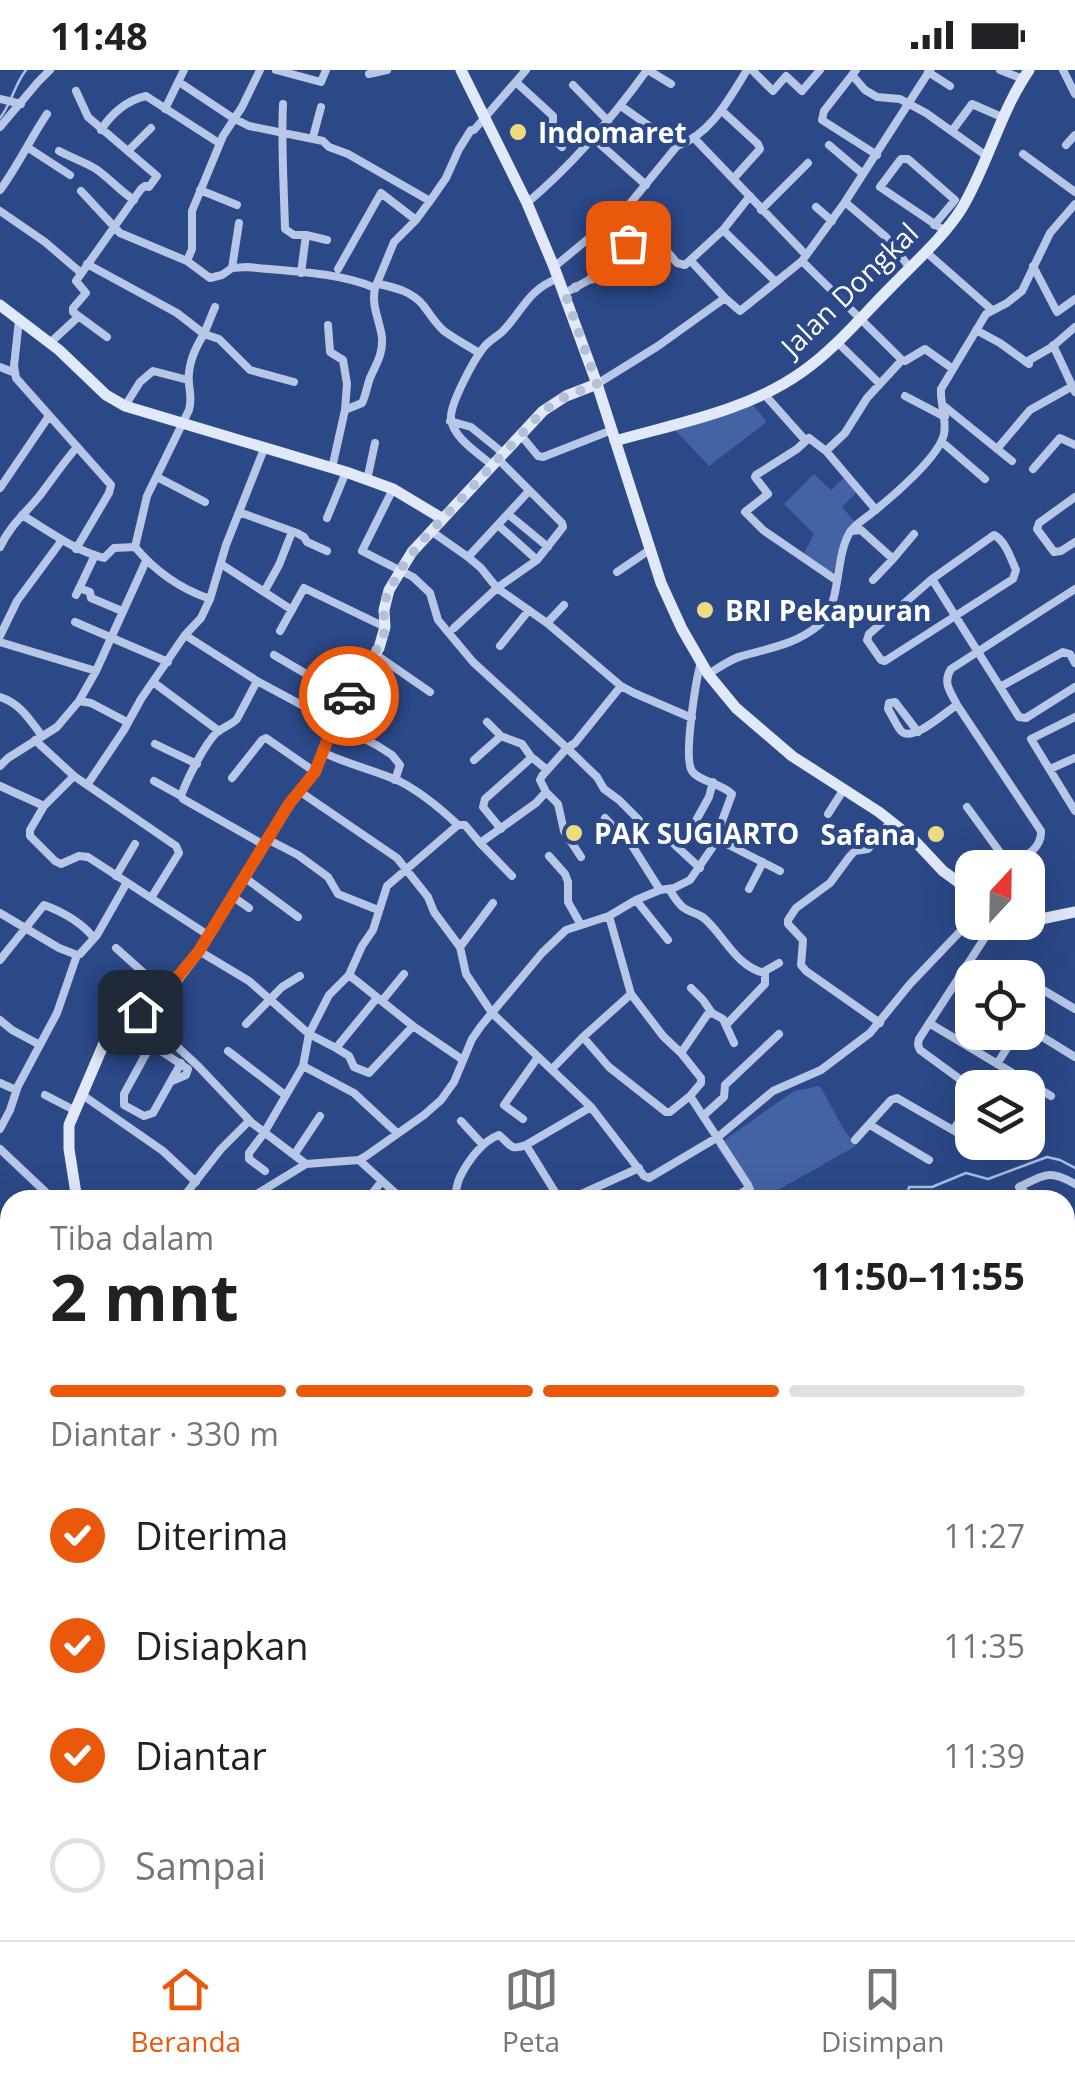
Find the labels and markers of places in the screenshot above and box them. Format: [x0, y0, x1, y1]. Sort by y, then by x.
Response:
place label: Indomaret [538, 113, 687, 151]
marker: Indomaret [507, 121, 529, 143]
pin [586, 201, 671, 286]
place label: BRI Pekapuran [725, 591, 931, 629]
marker: BRI Pekapuran [694, 599, 716, 621]
place label: PAK SUGIARTO [594, 814, 799, 852]
place label: Safana [821, 815, 916, 853]
marker: PAK SUGIARTO [563, 822, 585, 844]
marker: Safana [925, 823, 947, 845]
pin [98, 970, 183, 1055]

